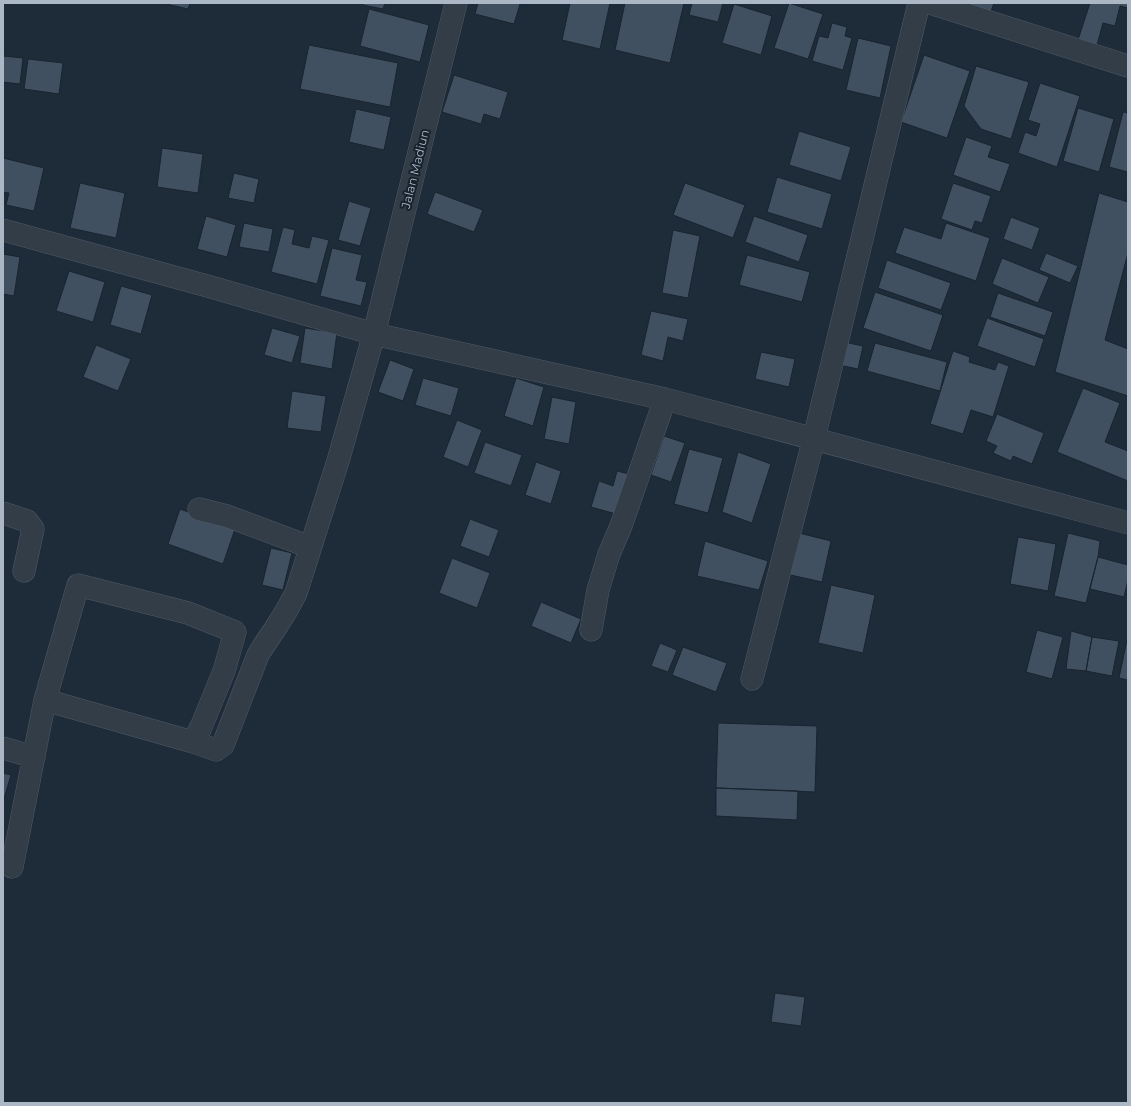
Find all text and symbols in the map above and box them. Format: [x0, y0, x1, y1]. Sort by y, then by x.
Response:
street label: Jalan Madiun [398, 128, 432, 211]

